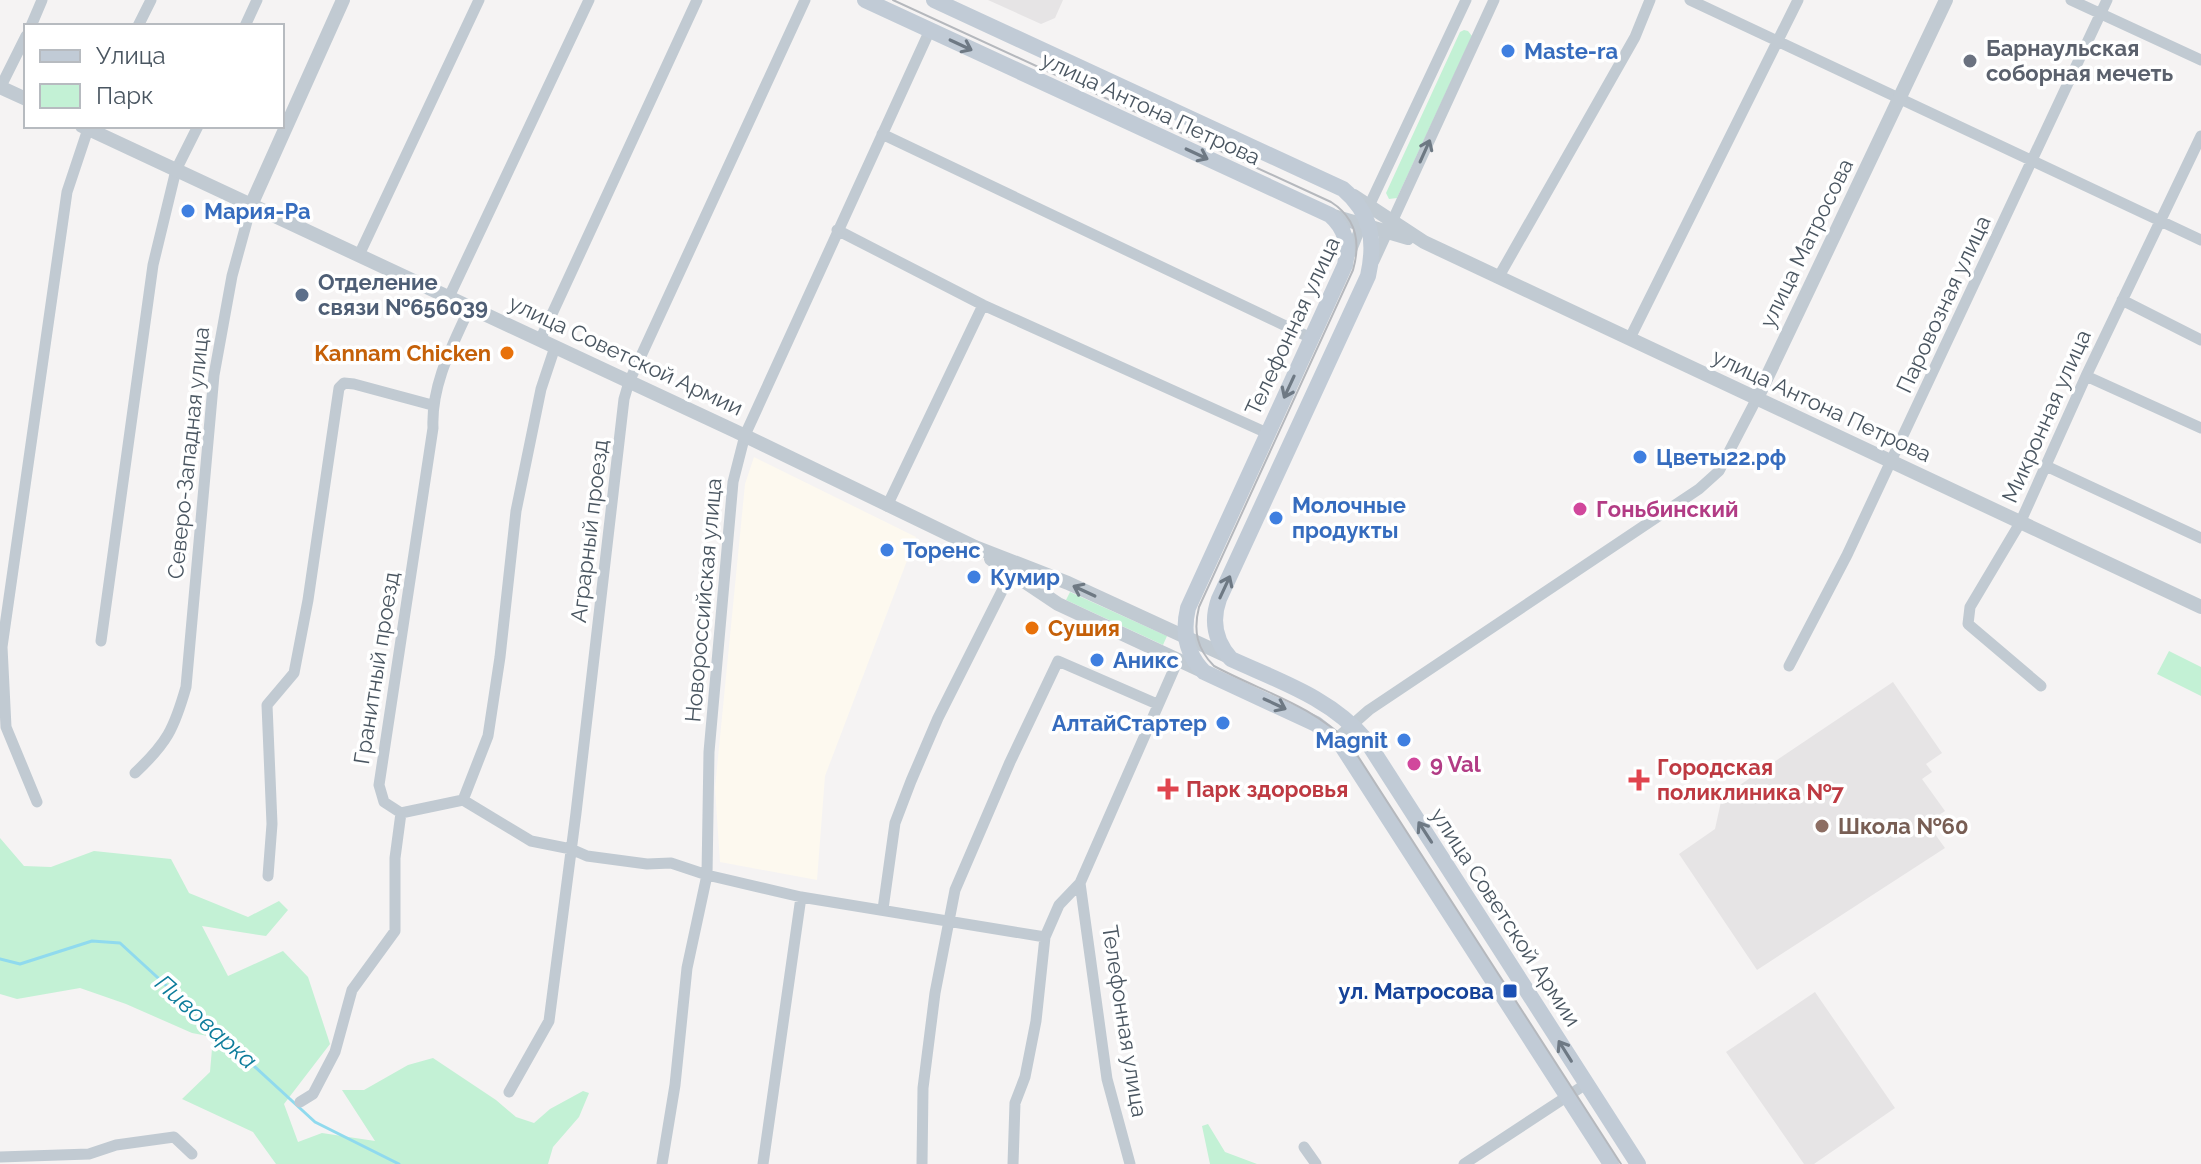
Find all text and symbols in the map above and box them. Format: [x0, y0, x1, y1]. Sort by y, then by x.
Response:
legend [24, 24, 284, 128]
place label: Барнаульская соборная мечеть [1986, 35, 2174, 86]
one-way arrow [948, 38, 973, 53]
place label: Maste-ra [1524, 38, 1618, 64]
text: Улица [96, 41, 166, 70]
marker: Maste-ra [1499, 42, 1517, 60]
street label: улица Антона Петрова [1037, 46, 1265, 170]
marker: Барнаульская соборная мечеть [1961, 52, 1979, 70]
text: Парк [96, 81, 154, 110]
one-way arrow [1418, 139, 1433, 163]
one-way arrow [1185, 147, 1209, 162]
street label: улица Матросова [1754, 154, 1858, 332]
place label: Мария-Ра [204, 198, 311, 224]
marker: Мария-Ра [179, 202, 197, 220]
street label: Паровозная улица [1890, 211, 1996, 397]
street label: Телефонная улица [1239, 233, 1345, 419]
place label: Отделение связи №656039 [318, 269, 488, 320]
marker: Отделение связи №656039 [293, 286, 311, 304]
street label: улица Советской Армии [505, 289, 747, 421]
street label: Микронная улица [1996, 325, 2096, 507]
street label: Северо-Западная улица [162, 326, 214, 580]
place label: Kannam Chicken [314, 340, 491, 366]
street label: улица Антона Петрова [1708, 343, 1936, 467]
marker: Kannam Chicken [498, 344, 516, 362]
one-way arrow [1281, 374, 1296, 398]
street label: Аграрный проезд [565, 438, 613, 624]
place label: Цветы22.рф [1656, 444, 1786, 470]
marker: Цветы22.рф [1631, 448, 1649, 466]
street label: Новороссийская улица [679, 477, 727, 723]
place label: Молочные продукты [1292, 492, 1406, 543]
place label: Гоньбинский [1596, 496, 1738, 522]
marker: Гоньбинский [1571, 500, 1589, 518]
marker: Молочные продукты [1267, 509, 1285, 527]
place label: Торенс [903, 537, 981, 563]
marker: Торенс [878, 541, 896, 559]
place label: Кумир [990, 564, 1060, 590]
marker: Кумир [965, 568, 983, 586]
street label: Гранитный проезд [348, 570, 404, 766]
one-way arrow [1218, 576, 1233, 600]
one-way arrow [1072, 582, 1097, 597]
place label: Сушия [1048, 615, 1120, 641]
marker: Сушия [1023, 619, 1041, 637]
place label: Аникс [1113, 647, 1179, 673]
marker: Аникс [1088, 651, 1106, 669]
one-way arrow [1262, 698, 1286, 713]
place label: АлтайСтартер [1052, 710, 1207, 736]
marker: АлтайСтартер [1214, 714, 1232, 732]
place label: Magnit [1315, 727, 1389, 753]
marker: Magnit [1395, 731, 1413, 749]
place label: 9 Val [1430, 751, 1482, 777]
place label: Городская поликлиника №7 [1657, 754, 1845, 805]
marker: 9 Val [1405, 755, 1423, 773]
marker: Городская поликлиника №7 [1628, 769, 1650, 791]
place label: Парк здоровья [1186, 776, 1348, 802]
marker: Парк здоровья [1157, 778, 1179, 800]
street label: улица Советской Армии [1426, 803, 1586, 1031]
place label: Школа №60 [1838, 813, 1968, 839]
marker: Школа №60 [1813, 817, 1831, 835]
one-way arrow [1417, 821, 1433, 844]
street label: Телефонная улица [1097, 923, 1153, 1119]
water label: Пивоварка [149, 968, 263, 1075]
place label: ул. Матросова [1338, 978, 1494, 1004]
marker: ул. Матросова [1501, 982, 1519, 1000]
one-way arrow [1557, 1041, 1574, 1063]

